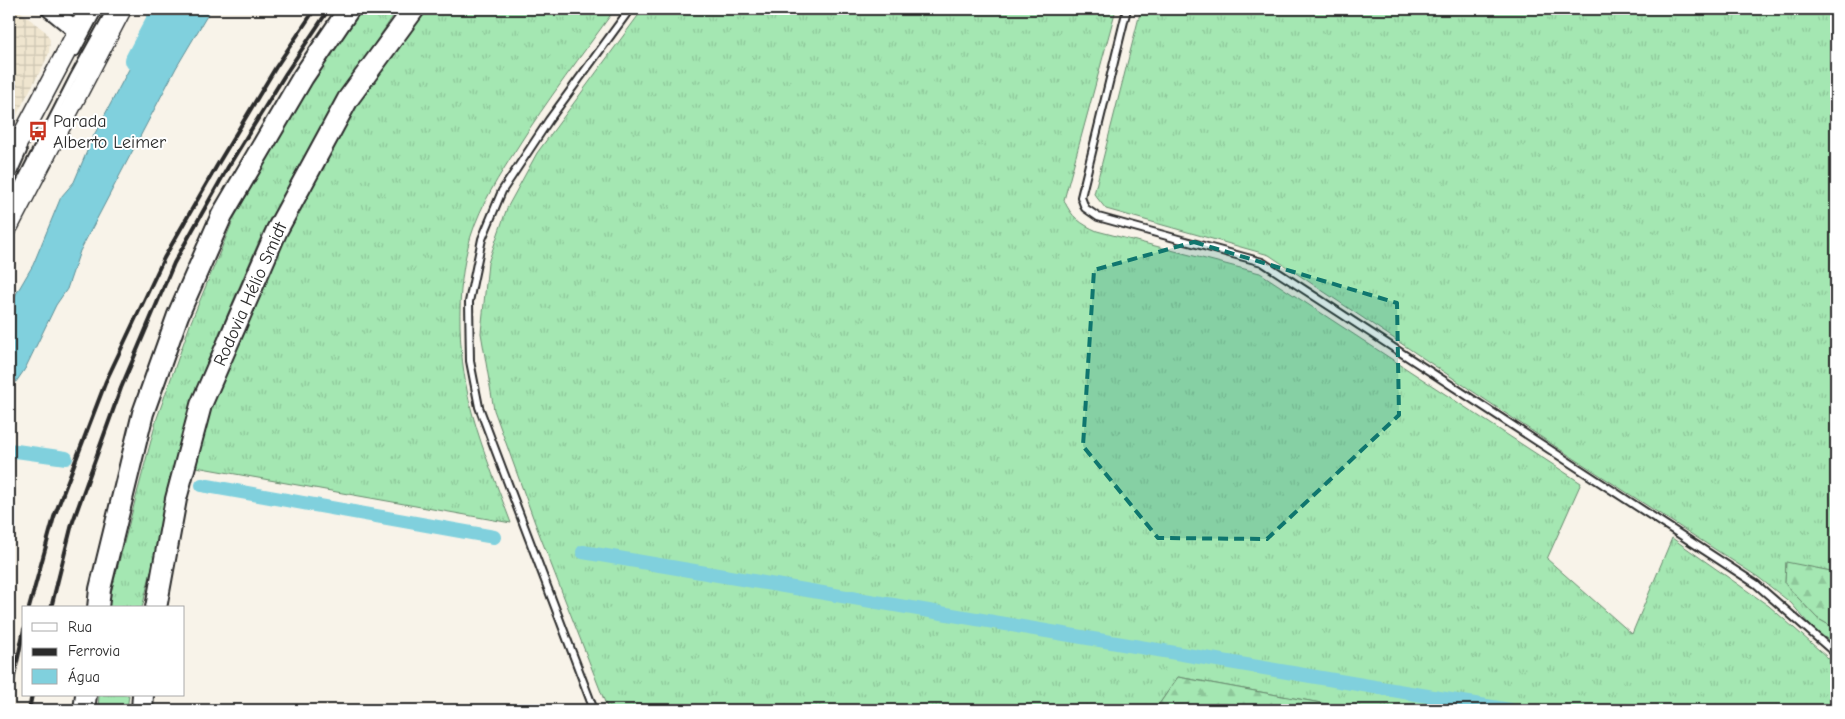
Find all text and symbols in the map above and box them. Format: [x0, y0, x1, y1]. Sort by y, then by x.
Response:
place label: Parada Alberto Leimer [53, 111, 167, 153]
bus stop icon: Parada Alberto Leimer [27, 120, 49, 142]
street label: Rodovia Hélio Smidt [209, 218, 292, 369]
legend [22, 606, 185, 696]
text: Rua [68, 618, 92, 636]
text: Ferrovia [68, 642, 120, 660]
text: Água [68, 667, 100, 686]

